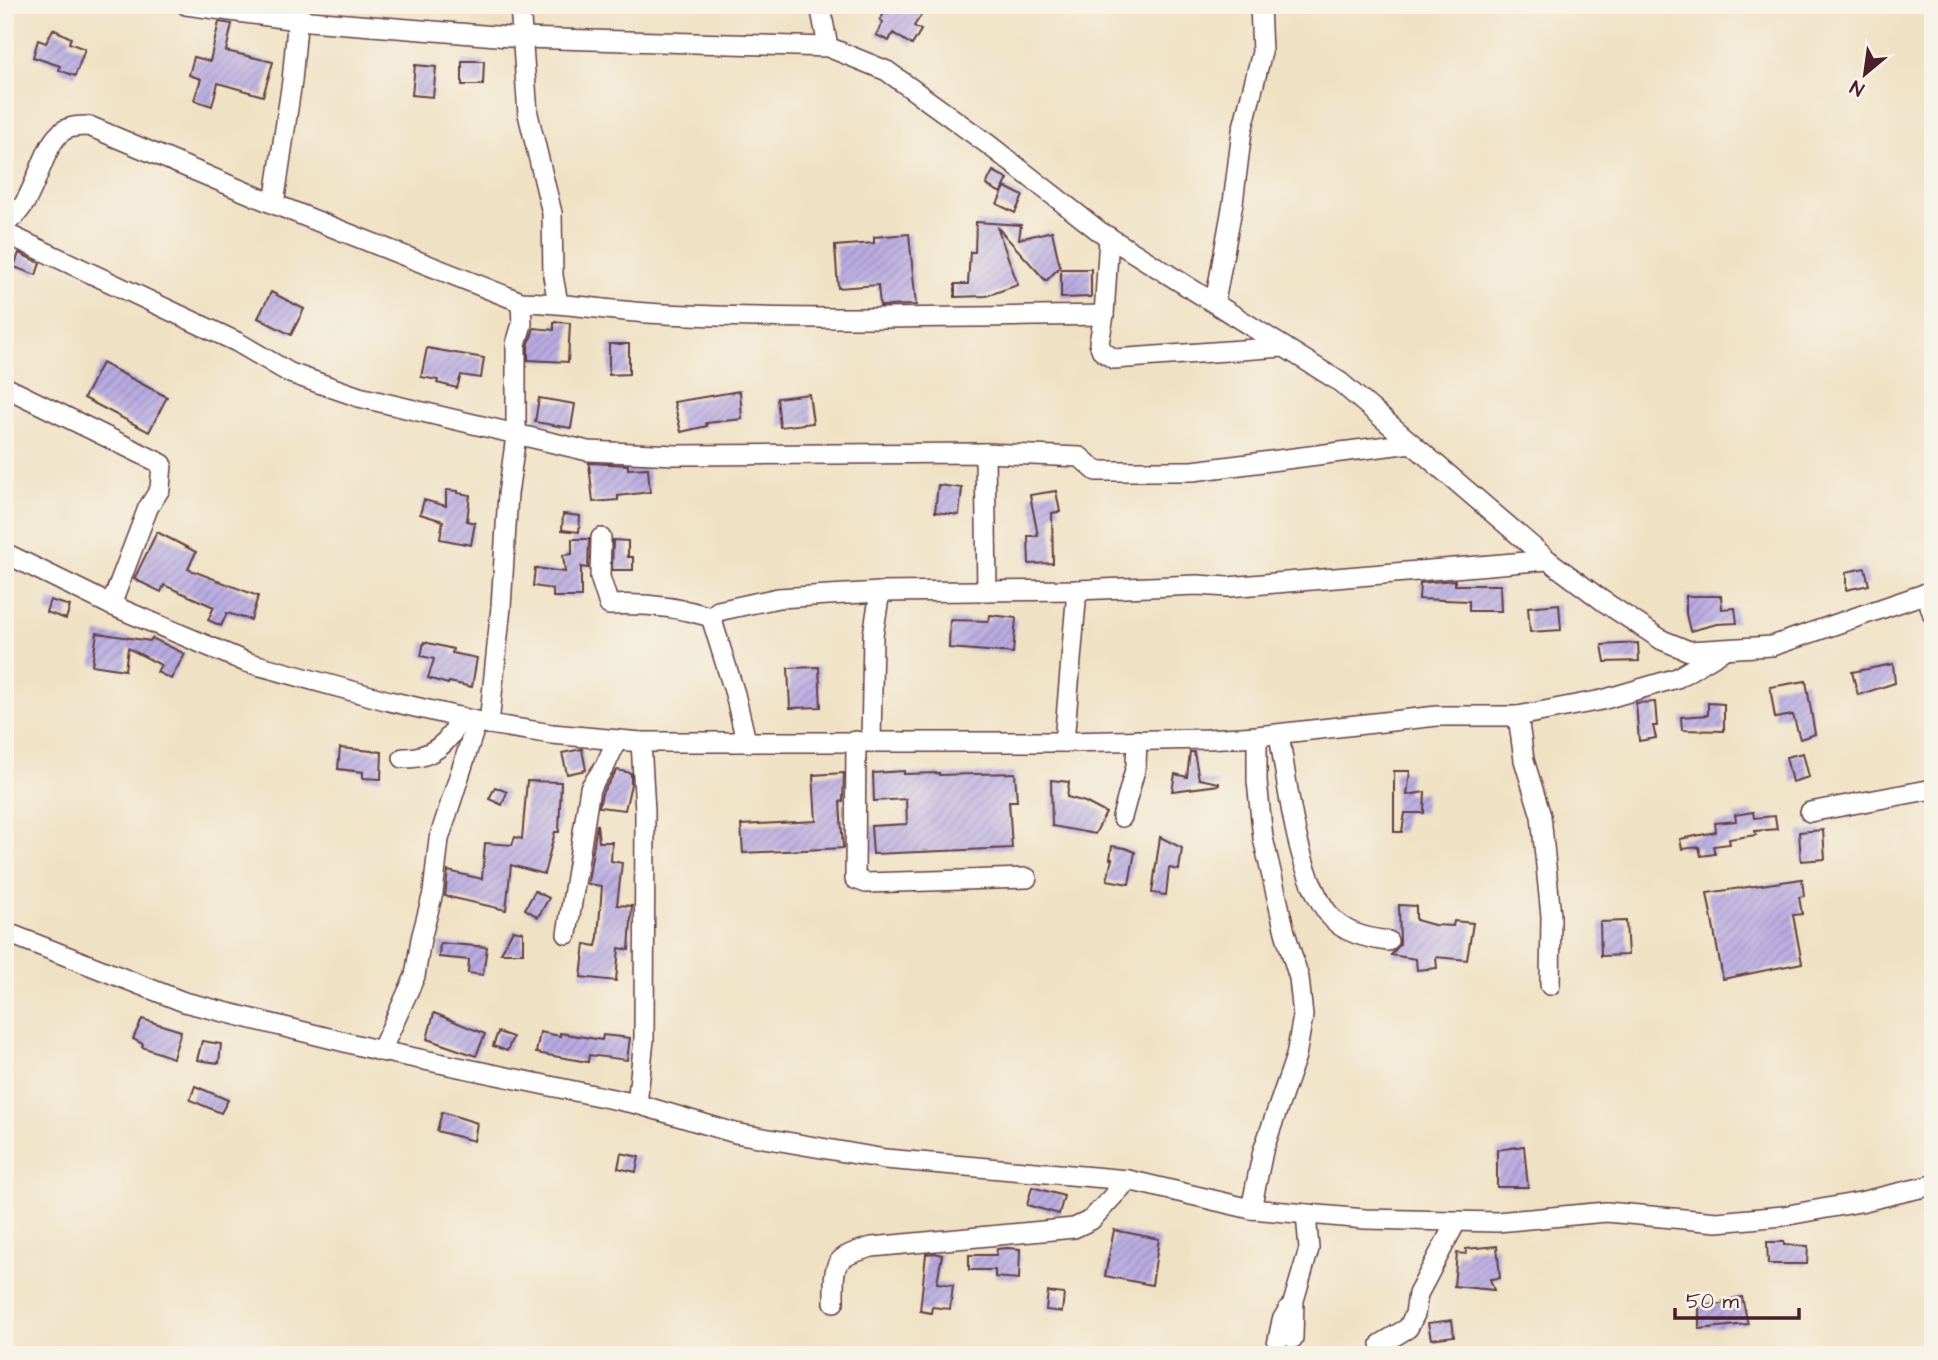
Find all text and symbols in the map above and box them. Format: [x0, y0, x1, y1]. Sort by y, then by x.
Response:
north arrow [1829, 38, 1899, 108]
text: N [1846, 73, 1869, 102]
scale bar [1675, 1276, 1800, 1320]
text: 50 m [1686, 1287, 1740, 1316]

